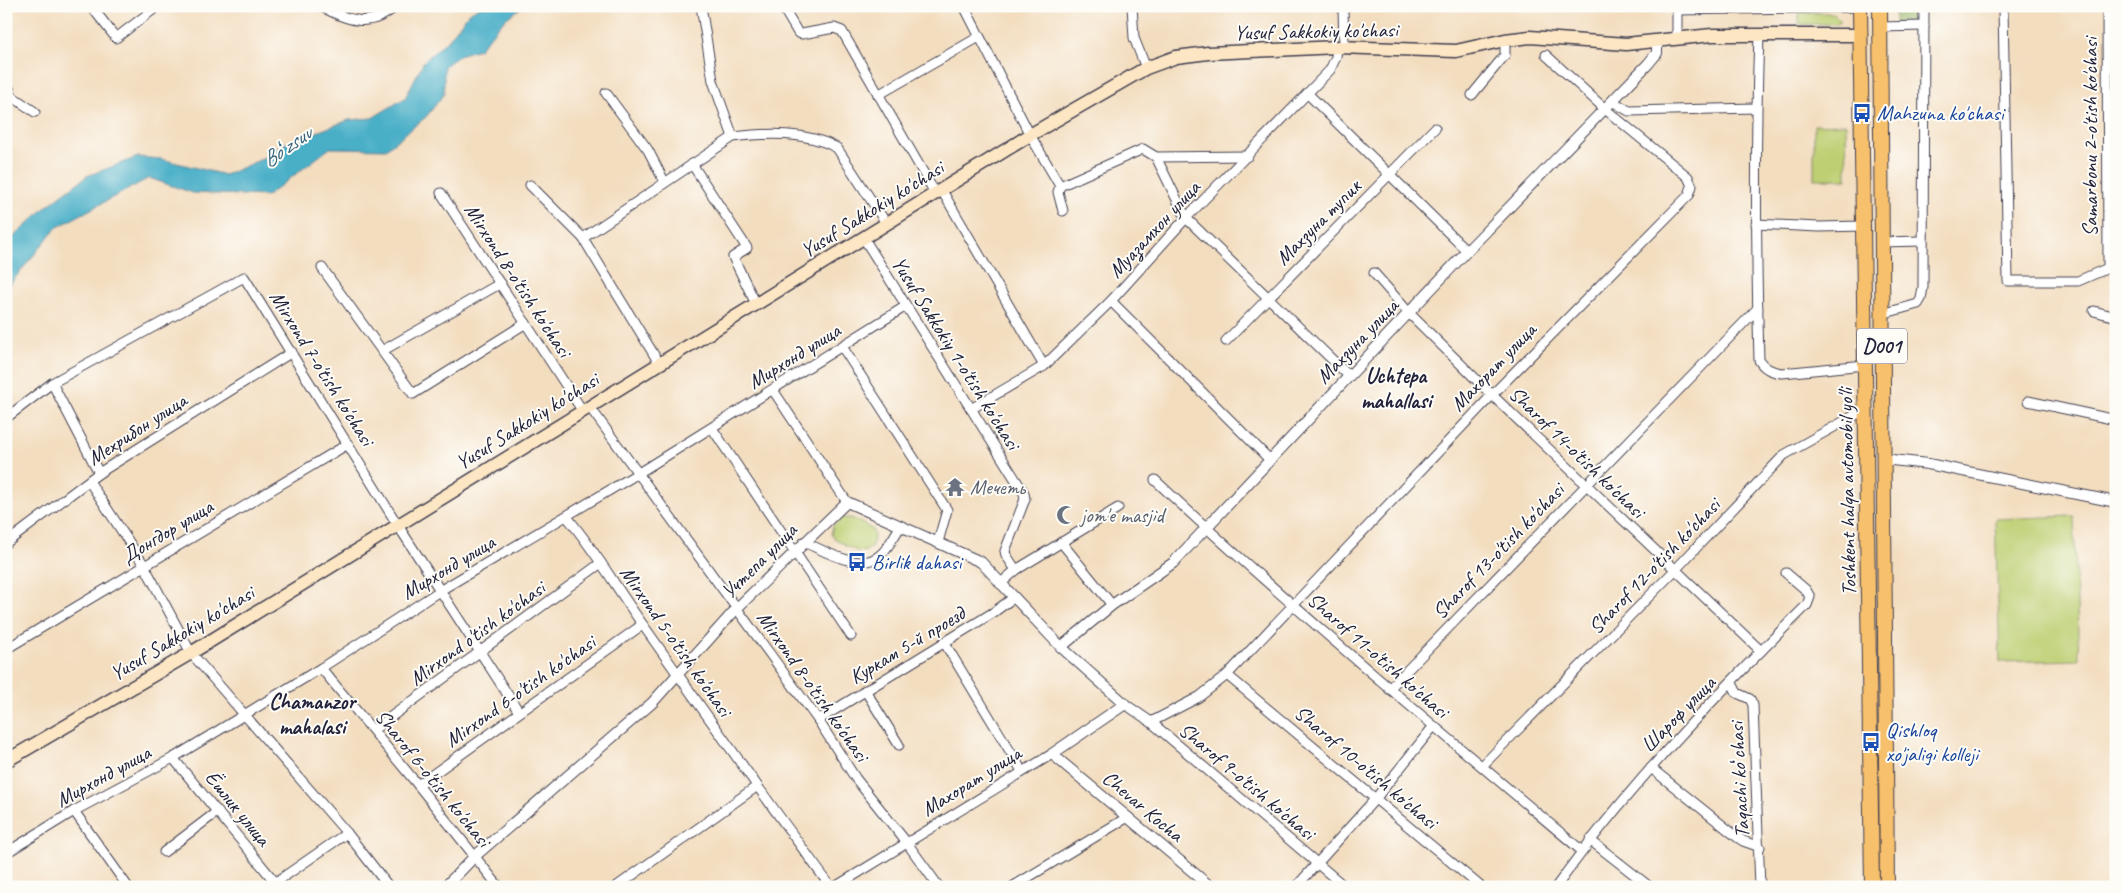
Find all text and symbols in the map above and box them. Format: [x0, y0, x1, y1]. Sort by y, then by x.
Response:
street label: Yusuf Sakkokiy ko'chasi [1234, 17, 1401, 45]
street label: Samarbonu 2-o'tish ko'chasi [2077, 34, 2103, 237]
place label: Mahzuna ko'chasi [1877, 100, 2007, 126]
bus stop icon: Mahzuna ko'chasi [1851, 102, 1873, 124]
water label: Boʻzsuv [256, 118, 320, 174]
street label: Yusuf Sakkokiy ko'chasi [796, 153, 951, 263]
street label: Махзуна тупик [1270, 173, 1367, 270]
street label: Муазамхон улица [1102, 174, 1208, 284]
street label: Mirxond 8-o'tish ko'chasi [459, 198, 579, 364]
street label: Yusuf Sakkokiy 1-o'tish ko'chasi [886, 252, 1028, 457]
street label: Mirxond 7-o'tish ko'chasi [264, 286, 382, 453]
street label: Махзуна улица [1310, 291, 1405, 389]
street label: Мирхонд улица [743, 316, 847, 395]
street label: Махорат улица [1445, 316, 1543, 417]
road number: D001 [1857, 328, 1907, 364]
district label: Uchtepa mahallasi [1361, 362, 1434, 415]
street label: Yusuf Sakkokiy ko'chasi [451, 365, 606, 475]
street label: Sharof 14-o'tish ko'chasi [1504, 381, 1653, 526]
street label: Toshkent halqa avtomobil yo'li [1832, 385, 1862, 596]
street label: Мехрибон улица [82, 386, 194, 471]
place label: Мечеть [970, 474, 1027, 500]
street label: Sharof 13-o'tish ko'chasi [1427, 475, 1572, 624]
temple icon: Мечеть [944, 476, 966, 498]
street label: Sharof 12-o'tish ko'chasi [1583, 490, 1728, 639]
street label: Донгдор улица [116, 493, 219, 569]
place label: jom'e masjid [1079, 502, 1167, 528]
mosque icon: jom'e masjid [1055, 504, 1077, 526]
street label: Учтепа улица [716, 517, 803, 604]
street label: Мирхонд улица [397, 528, 501, 605]
place label: Birlik dahasi [872, 549, 965, 575]
bus stop icon: Birlik dahasi [846, 551, 868, 573]
street label: Mirxond 5-o'tish ko'chasi [614, 561, 739, 724]
street label: Mirxond o'tish ko'chasi [404, 573, 553, 691]
street label: Yusuf Sakkokiy ko'chasi [105, 578, 261, 686]
street label: Sharof 11-o'tish ko'chasi [1302, 587, 1456, 725]
street label: Куркам 5-й проезд [844, 599, 972, 690]
street label: Mirxond 8-o'tish ko'chasi [751, 606, 876, 769]
street label: Mirxond 6-o'tish ko'chasi [440, 628, 603, 753]
street label: Шароф улица [1635, 669, 1722, 758]
district label: Chamanzor mahalasi [269, 688, 357, 741]
street label: Sharof 10-o'tish ko'chasi [1289, 700, 1445, 836]
street label: Sharof 6-o'tish ko'chasi [370, 704, 498, 854]
street label: Sharof 9-o'tish ko'chasi [1174, 717, 1323, 847]
place label: Qishloq xo'jaligi kolleji [1886, 717, 1981, 767]
street label: Taqachi koʻchasi [1723, 718, 1755, 839]
bus stop icon: Qishloq xo'jaligi kolleji [1860, 731, 1882, 753]
street label: Мирхонд улица [51, 739, 156, 813]
street label: Махорат улица [916, 739, 1028, 822]
street label: Ёшлик улица [200, 765, 278, 853]
street label: Chevar Kocha [1097, 765, 1190, 849]

